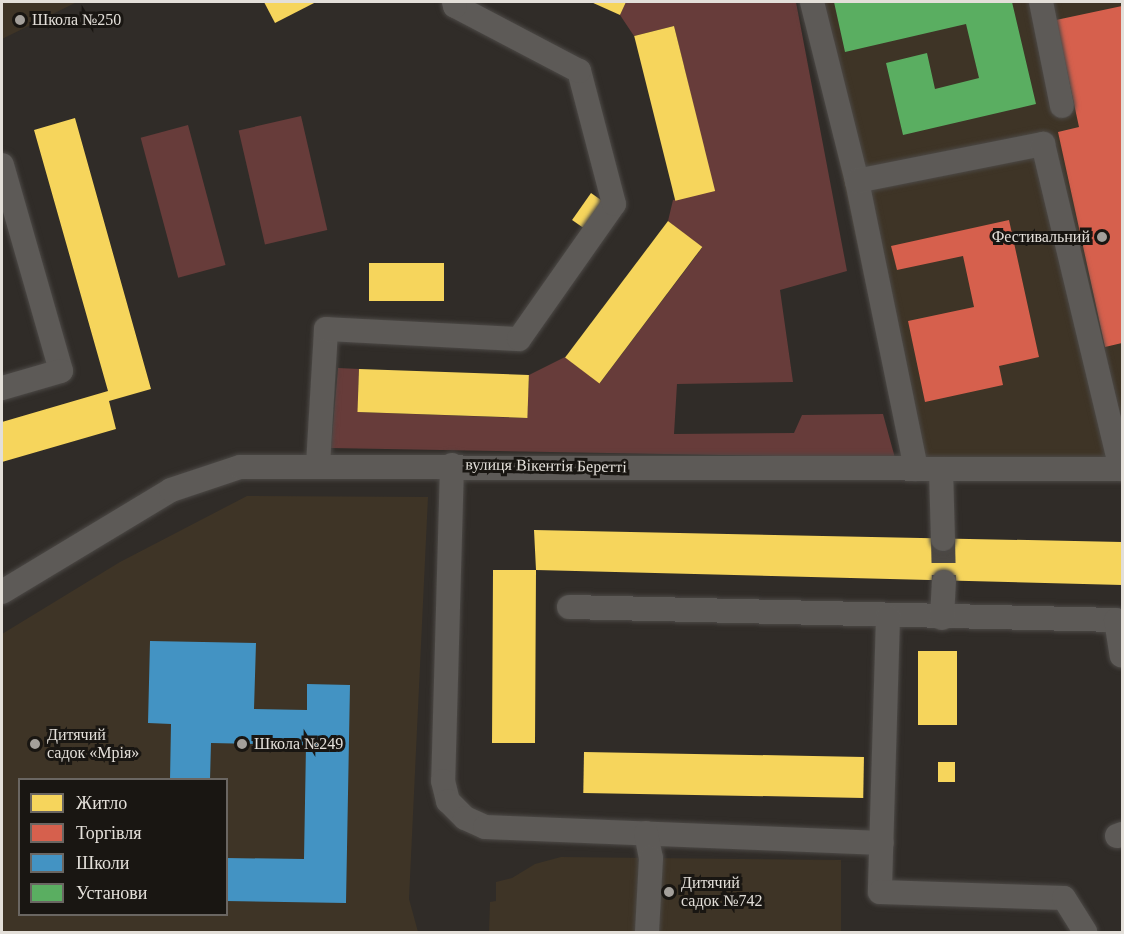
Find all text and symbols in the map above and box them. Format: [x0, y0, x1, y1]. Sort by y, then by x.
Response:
place label: Школа №250 [32, 10, 121, 30]
marker: Школа №250 [13, 13, 27, 27]
place label: Фестивальний [992, 227, 1090, 247]
marker: Фестивальний [1095, 230, 1109, 244]
street label: вулиця Вікентія Беретті [465, 455, 627, 477]
place label: Дитячий садок «Мрія» [47, 725, 139, 763]
place label: Школа №249 [254, 734, 343, 754]
marker: Дитячий садок «Мрія» [28, 737, 42, 751]
marker: Школа №249 [235, 737, 249, 751]
legend [18, 778, 228, 916]
text: Житло [76, 793, 127, 813]
text: Торгівля [76, 823, 142, 843]
text: Школи [76, 853, 129, 873]
place label: Дитячий садок №742 [681, 873, 763, 911]
text: Установи [76, 883, 147, 903]
marker: Дитячий садок №742 [662, 885, 676, 899]

